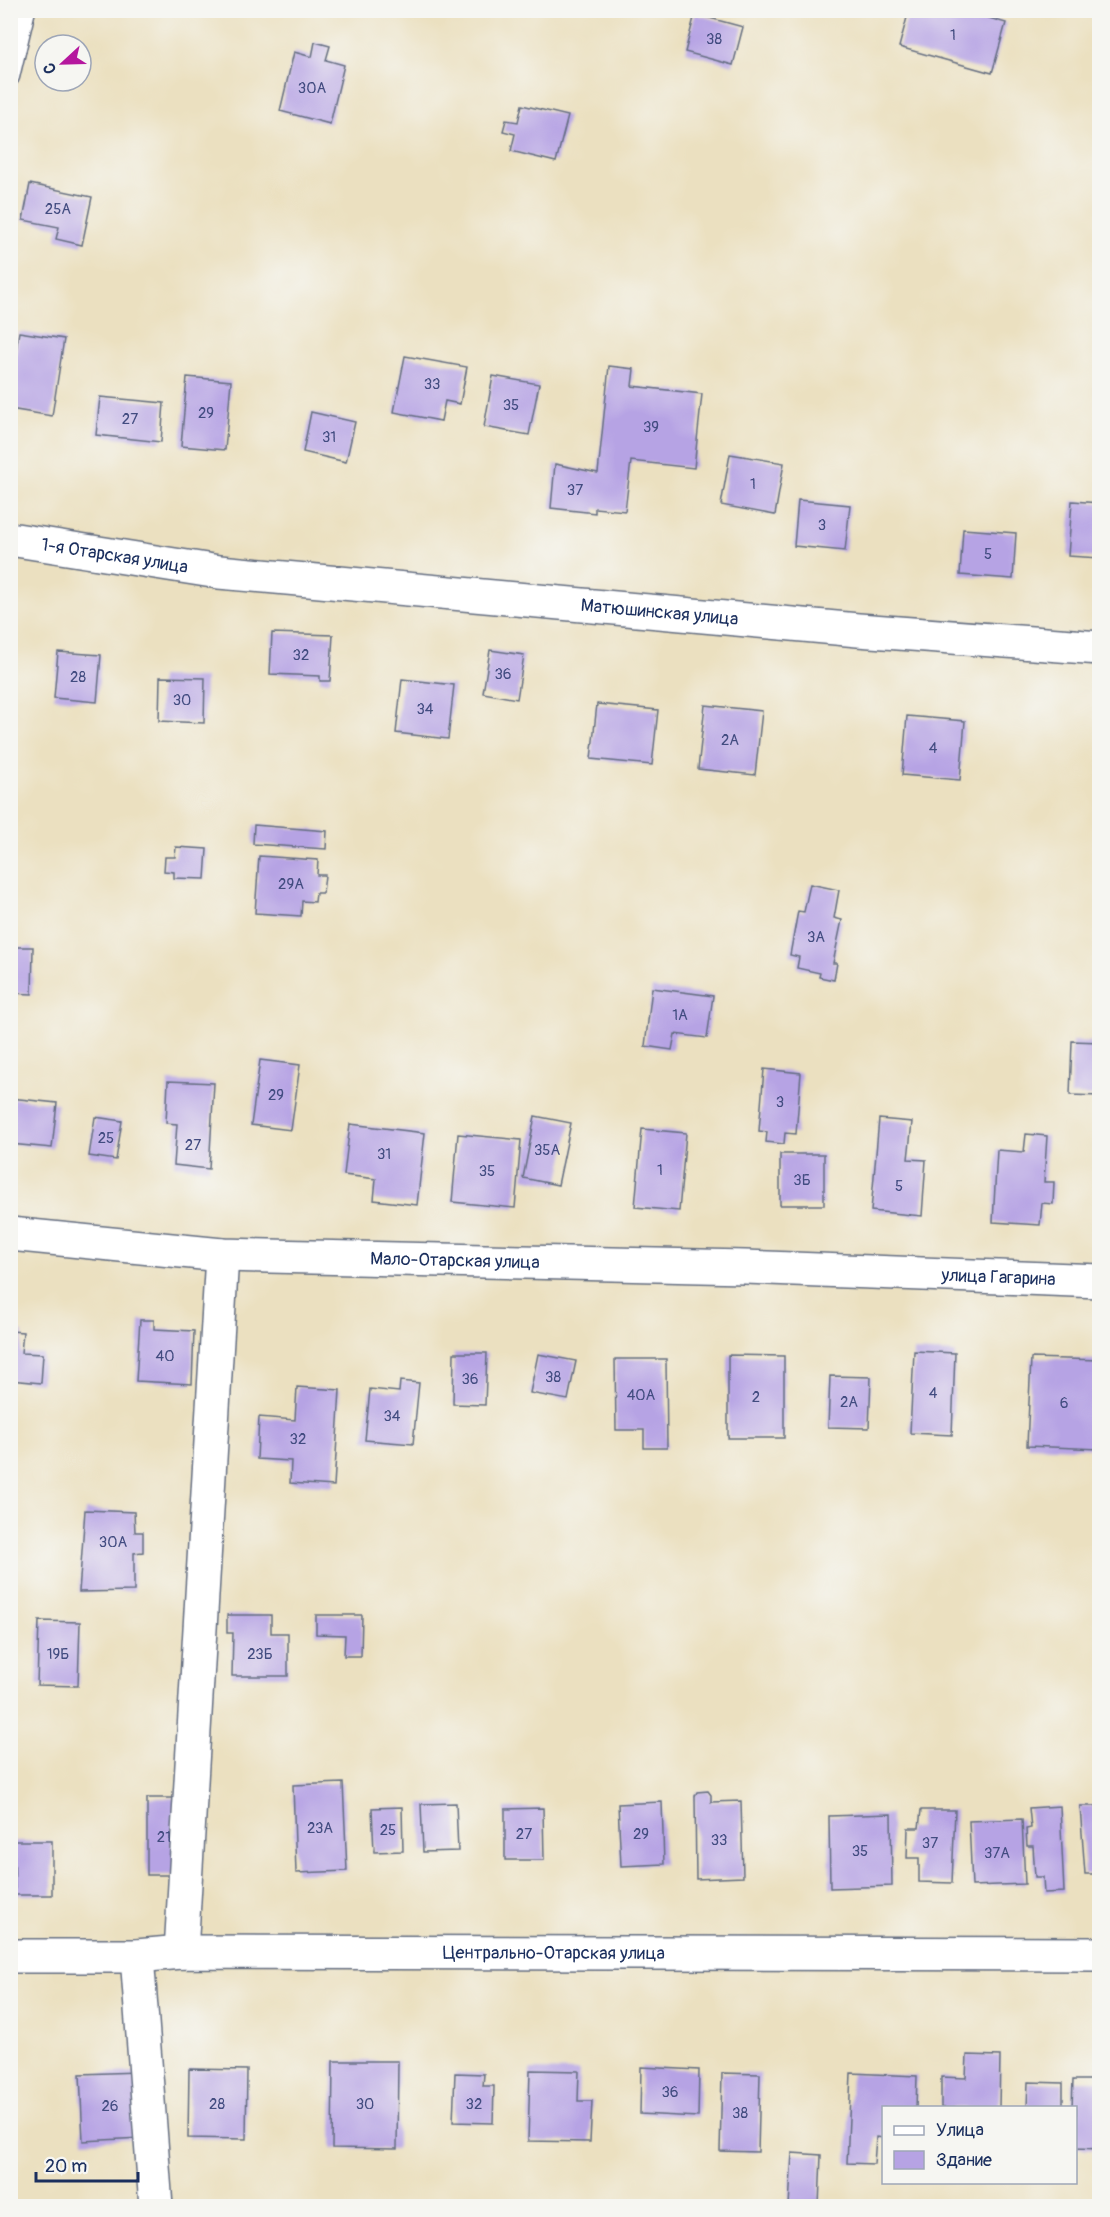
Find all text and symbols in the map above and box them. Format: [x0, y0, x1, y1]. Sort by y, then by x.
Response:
house number: 1 [950, 26, 956, 45]
house number: 38 [706, 30, 722, 49]
north arrow [33, 33, 93, 93]
text: С [39, 60, 61, 77]
house number: 30А [298, 79, 326, 98]
house number: 25A [45, 200, 71, 219]
house number: 33 [424, 375, 440, 394]
house number: 35 [503, 396, 519, 415]
house number: 29 [198, 404, 214, 423]
house number: 27 [122, 410, 138, 429]
house number: 39 [643, 418, 659, 437]
house number: 31 [322, 428, 336, 447]
house number: 1 [750, 475, 756, 494]
house number: 37 [567, 481, 583, 500]
house number: 3 [818, 516, 826, 535]
street label: 1-я Отарская улица [40, 533, 190, 578]
house number: 5 [984, 545, 992, 564]
street label: Матюшинская улица [580, 593, 739, 631]
house number: 32 [293, 646, 309, 665]
house number: 36 [494, 665, 512, 684]
house number: 28 [70, 668, 86, 687]
house number: 30 [173, 691, 191, 710]
house number: 34 [416, 700, 434, 719]
house number: 2А [721, 731, 739, 750]
house number: 4 [929, 739, 938, 758]
house number: 29А [278, 875, 304, 894]
house number: 3А [807, 928, 825, 947]
house number: 1А [672, 1006, 688, 1025]
house number: 29 [268, 1086, 284, 1105]
house number: 3 [776, 1093, 784, 1112]
house number: 25 [98, 1129, 114, 1148]
house number: 27 [185, 1136, 201, 1155]
house number: 35А [534, 1141, 560, 1160]
house number: 31 [377, 1145, 391, 1164]
house number: 1 [657, 1161, 663, 1180]
house number: 35 [479, 1162, 495, 1181]
house number: 3Б [793, 1171, 811, 1190]
house number: 5 [895, 1177, 903, 1196]
street label: Мало-Отарская улица [370, 1247, 540, 1274]
street label: улица Гагарина [940, 1263, 1056, 1291]
house number: 40 [156, 1347, 174, 1366]
house number: 38 [545, 1368, 561, 1387]
house number: 36 [461, 1370, 479, 1389]
house number: 4 [929, 1384, 938, 1403]
house number: 40А [627, 1386, 656, 1405]
house number: 2 [752, 1388, 760, 1407]
house number: 2А [840, 1393, 858, 1412]
house number: 6 [1060, 1394, 1068, 1413]
house number: 34 [383, 1407, 401, 1426]
house number: 32 [290, 1430, 306, 1449]
house number: 30А [99, 1533, 127, 1552]
house number: 19Б [47, 1645, 69, 1664]
house number: 23Б [247, 1645, 273, 1664]
house number: 23А [307, 1819, 333, 1838]
house number: 25 [380, 1821, 396, 1840]
house number: 27 [516, 1825, 532, 1844]
house number: 29 [633, 1825, 649, 1844]
house number: 21 [157, 1828, 171, 1847]
house number: 33 [711, 1831, 727, 1850]
house number: 37 [922, 1834, 938, 1853]
house number: 35 [852, 1842, 868, 1861]
house number: 37А [984, 1844, 1010, 1863]
street label: Центрально-Отарская улица [443, 1941, 665, 1965]
house number: 36 [661, 2083, 679, 2102]
house number: 28 [209, 2095, 225, 2114]
house number: 30 [356, 2095, 374, 2114]
house number: 32 [466, 2095, 482, 2114]
house number: 26 [101, 2097, 119, 2116]
house number: 38 [732, 2104, 748, 2123]
legend [882, 2106, 1077, 2184]
text: Улица [936, 2119, 984, 2142]
scale bar [36, 2145, 138, 2183]
text: Здание [936, 2149, 992, 2172]
text: 20 m [45, 2155, 87, 2178]

